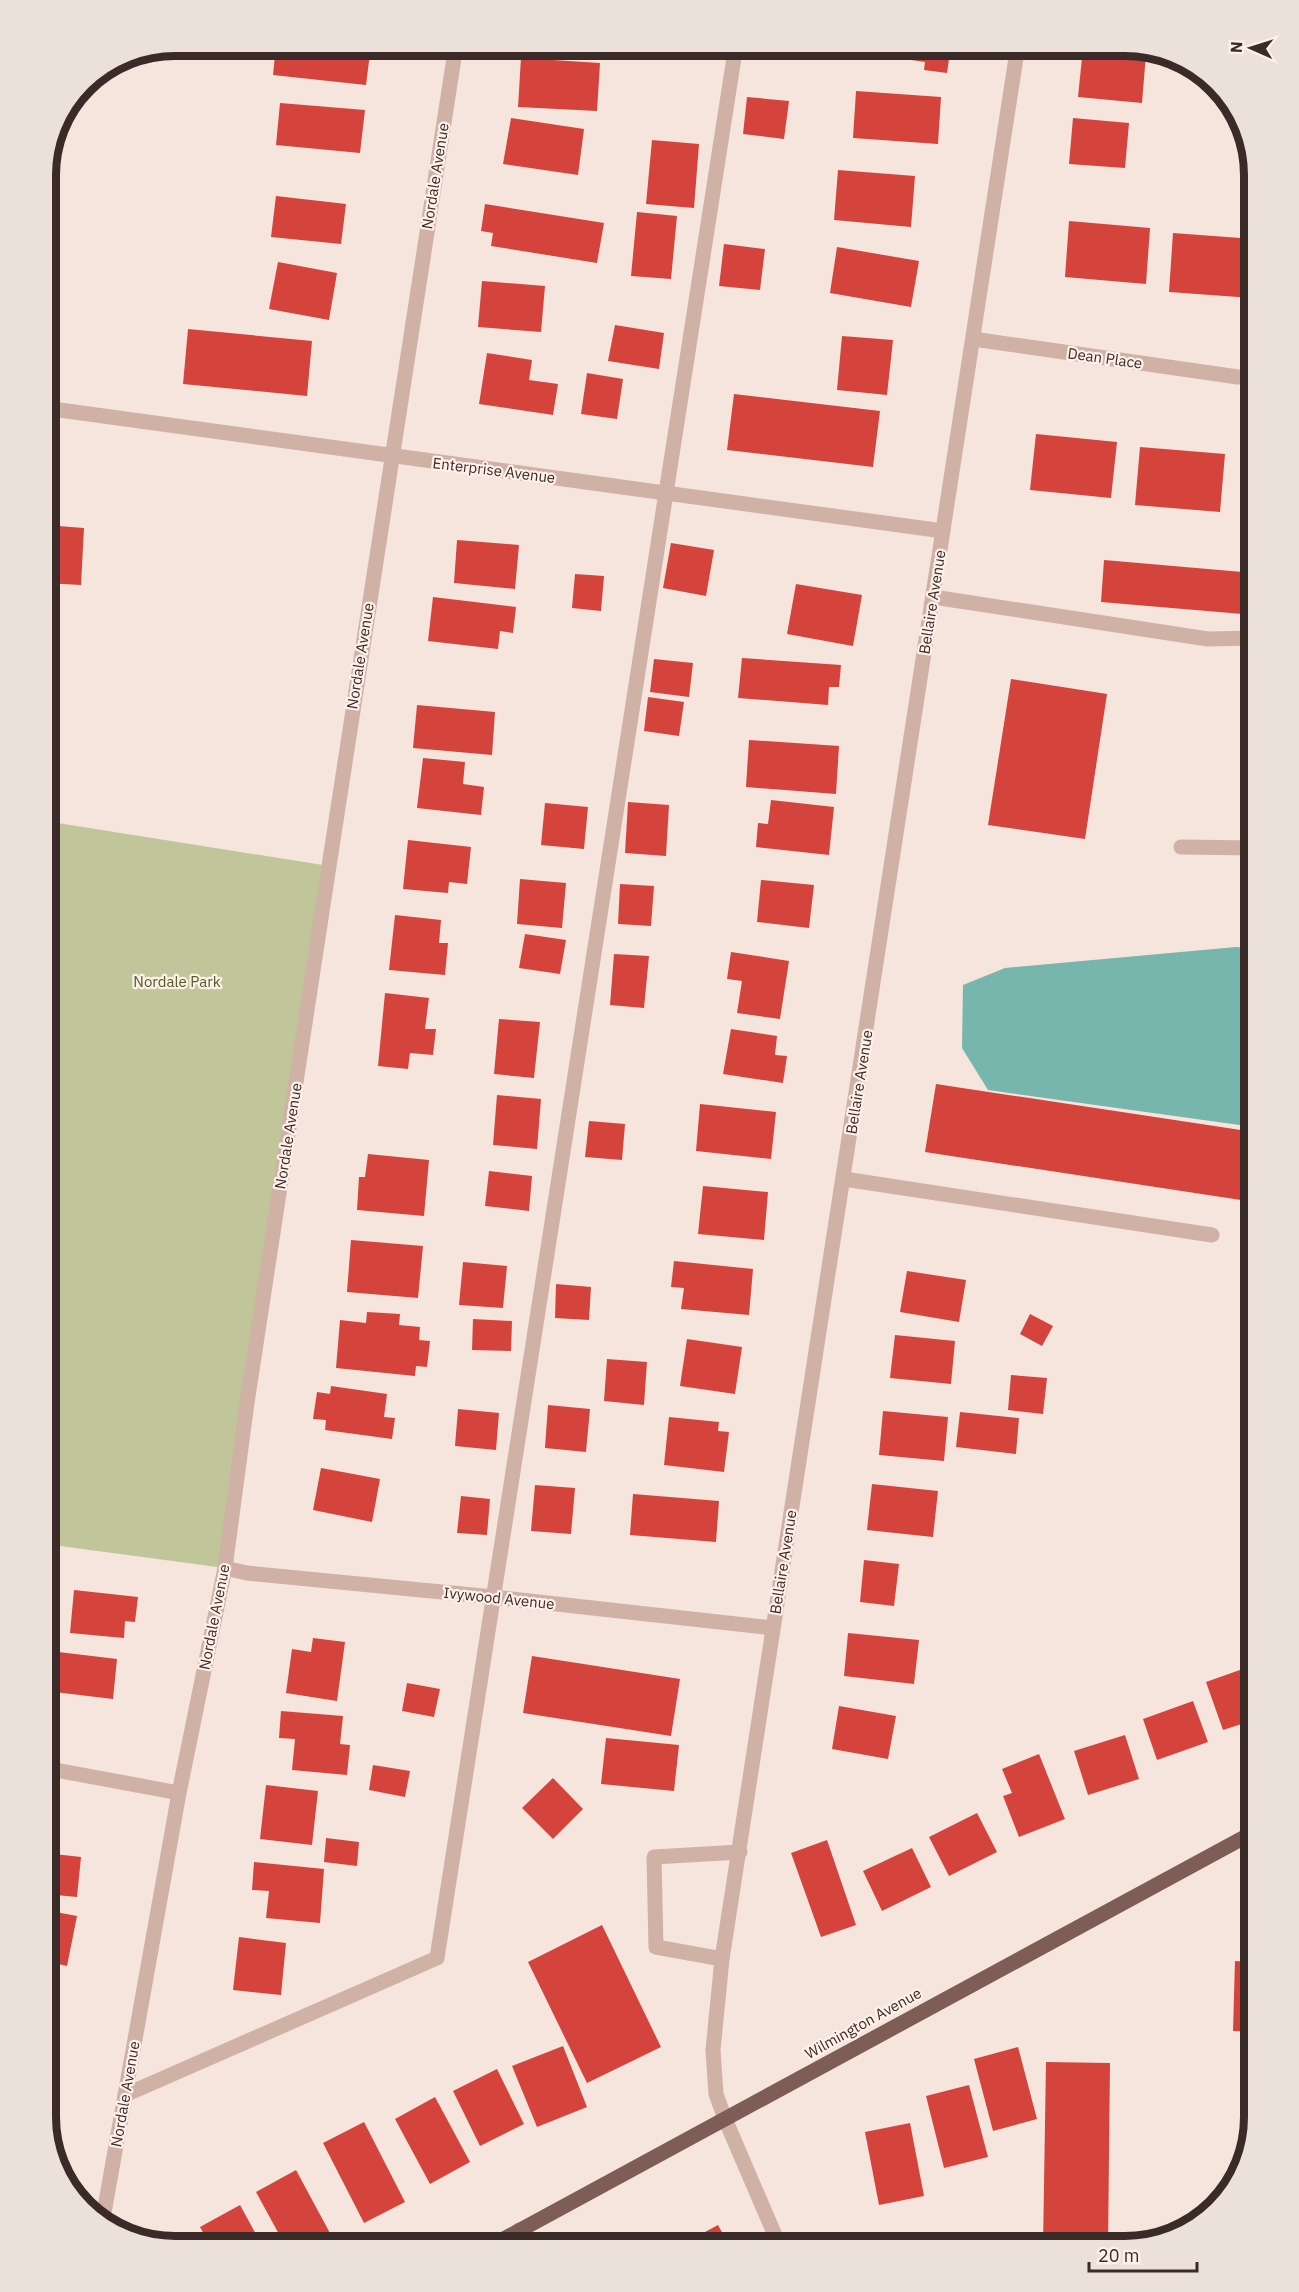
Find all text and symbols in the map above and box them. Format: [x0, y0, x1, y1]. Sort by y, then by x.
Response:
north arrow [1221, 18, 1281, 78]
text: N [1226, 41, 1246, 54]
street label: Nordale Avenue [417, 122, 453, 230]
street label: Dean Place [1066, 343, 1144, 373]
street label: Enterprise Avenue [432, 453, 556, 487]
street label: Bellaire Avenue [914, 549, 950, 655]
street label: Nordale Avenue [342, 602, 378, 710]
park label: Nordale Park [133, 972, 221, 991]
street label: Bellaire Avenue [841, 1029, 877, 1135]
street label: Nordale Avenue [270, 1082, 306, 1190]
street label: Bellaire Avenue [765, 1509, 801, 1615]
street label: Nordale Avenue [194, 1563, 234, 1671]
street label: Ivywood Avenue [443, 1583, 555, 1613]
street label: Wilmington Avenue [801, 1983, 925, 2063]
street label: Nordale Avenue [106, 2040, 144, 2148]
scale bar [1089, 2235, 1197, 2273]
text: 20 m [1098, 2244, 1140, 2267]

